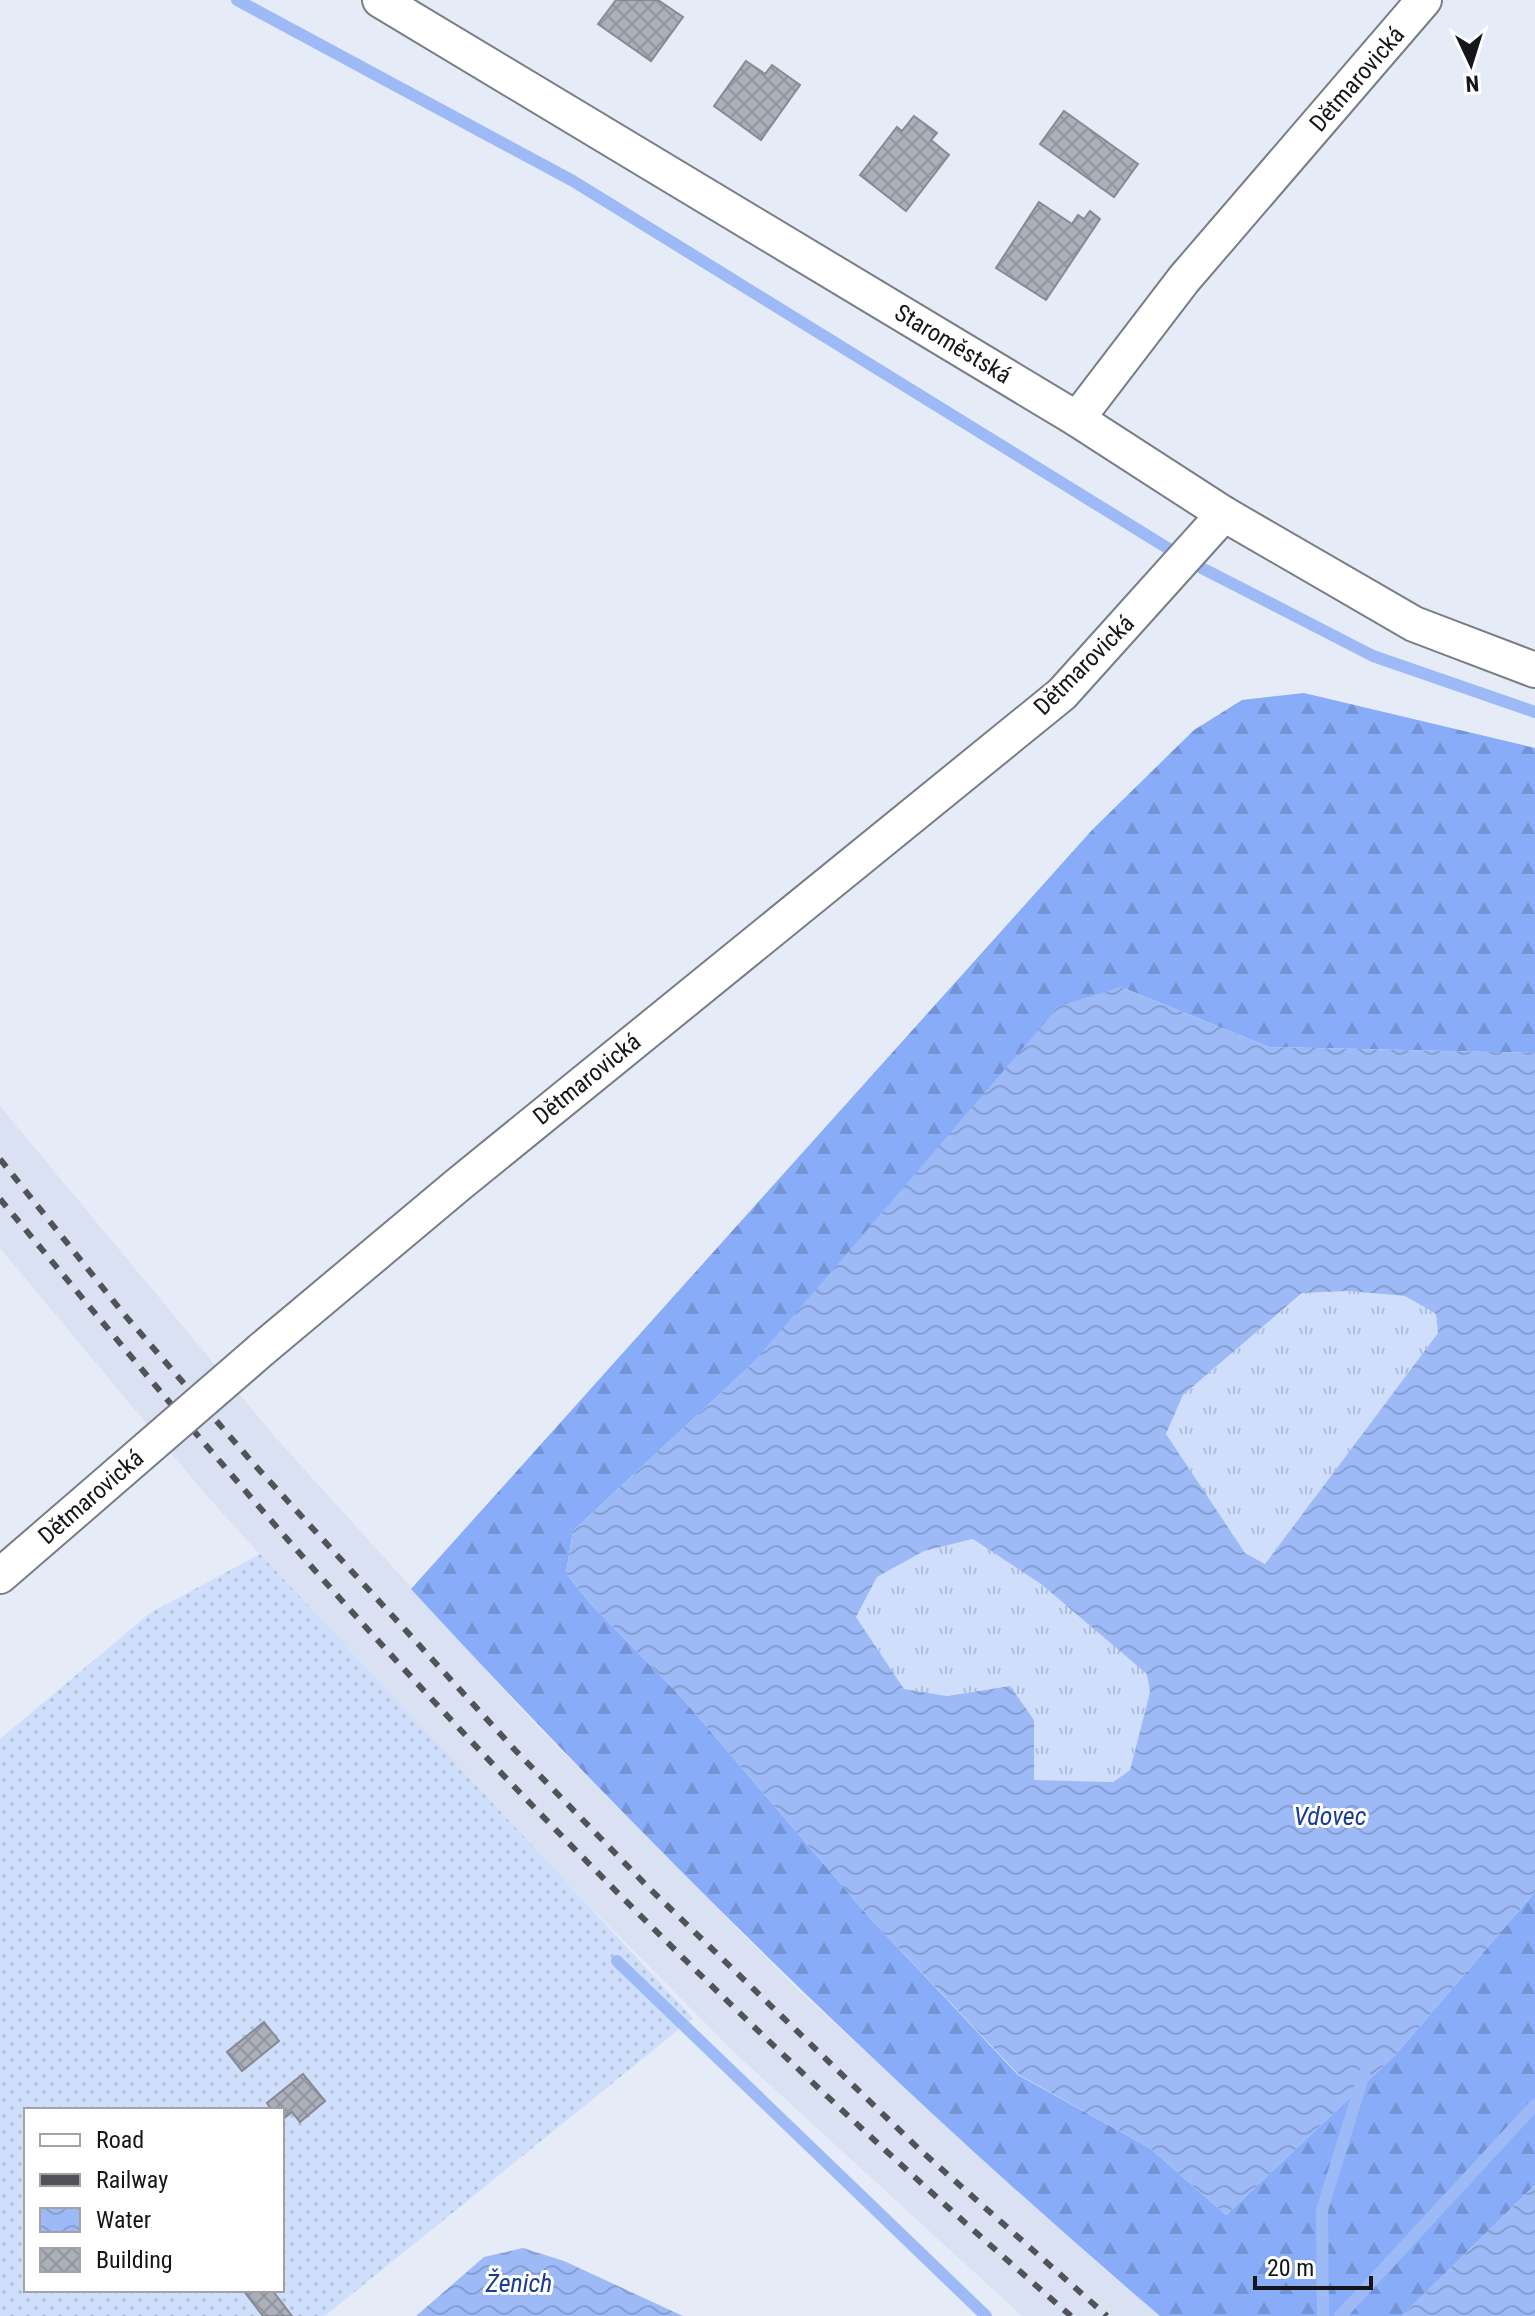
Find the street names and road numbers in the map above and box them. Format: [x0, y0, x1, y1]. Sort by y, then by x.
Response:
street label: Dětmarovická [1304, 21, 1410, 137]
street label: Staroměstská [890, 298, 1016, 390]
street label: Dětmarovická [1028, 609, 1140, 721]
street label: Dětmarovická [528, 1027, 646, 1131]
street label: Dětmarovická [33, 1444, 149, 1550]

